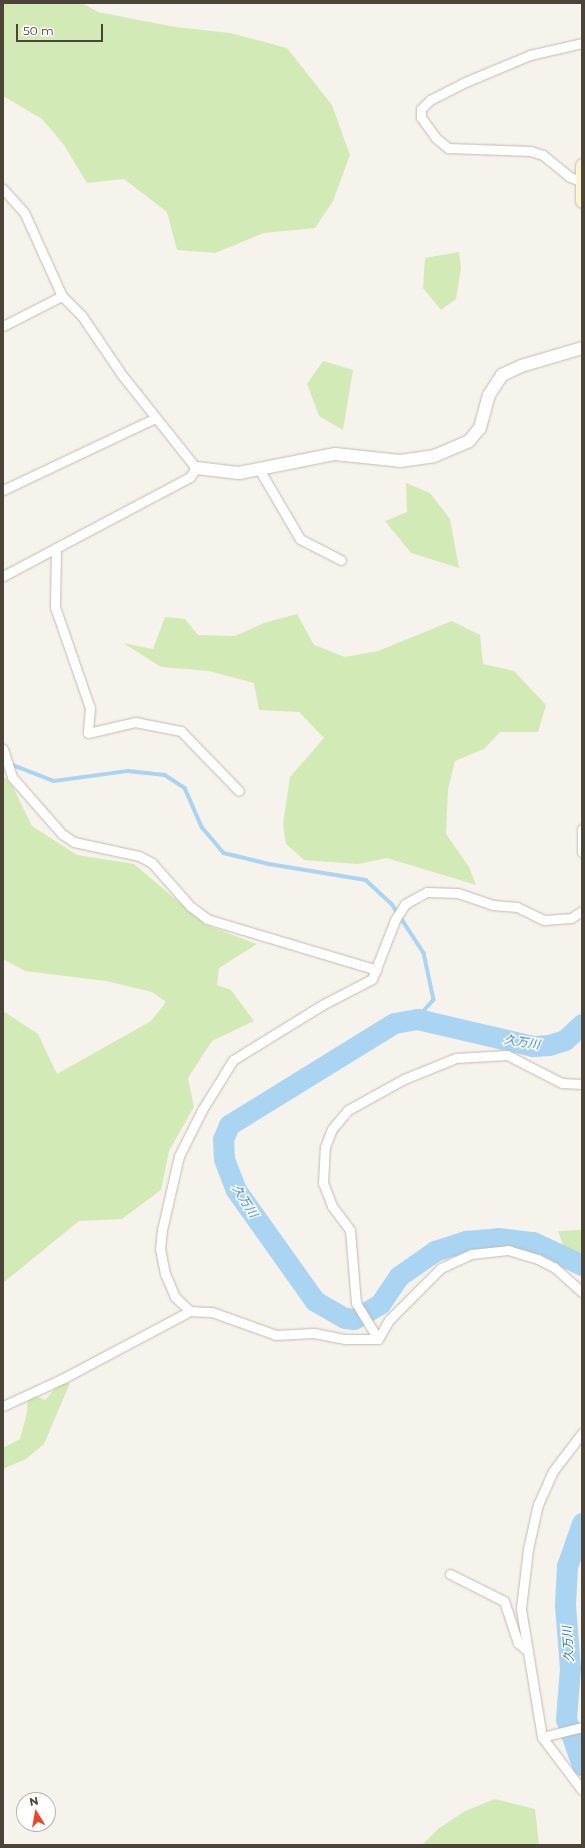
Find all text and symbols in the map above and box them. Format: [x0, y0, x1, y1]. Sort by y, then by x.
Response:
scale bar [18, 16, 105, 42]
text: 50 m [23, 23, 54, 38]
water label: 久万川 [503, 1032, 541, 1052]
water label: 久万川 [229, 1182, 261, 1220]
water label: 久万川 [560, 1626, 576, 1662]
north arrow [16, 1792, 56, 1832]
text: N [28, 1793, 40, 1809]

